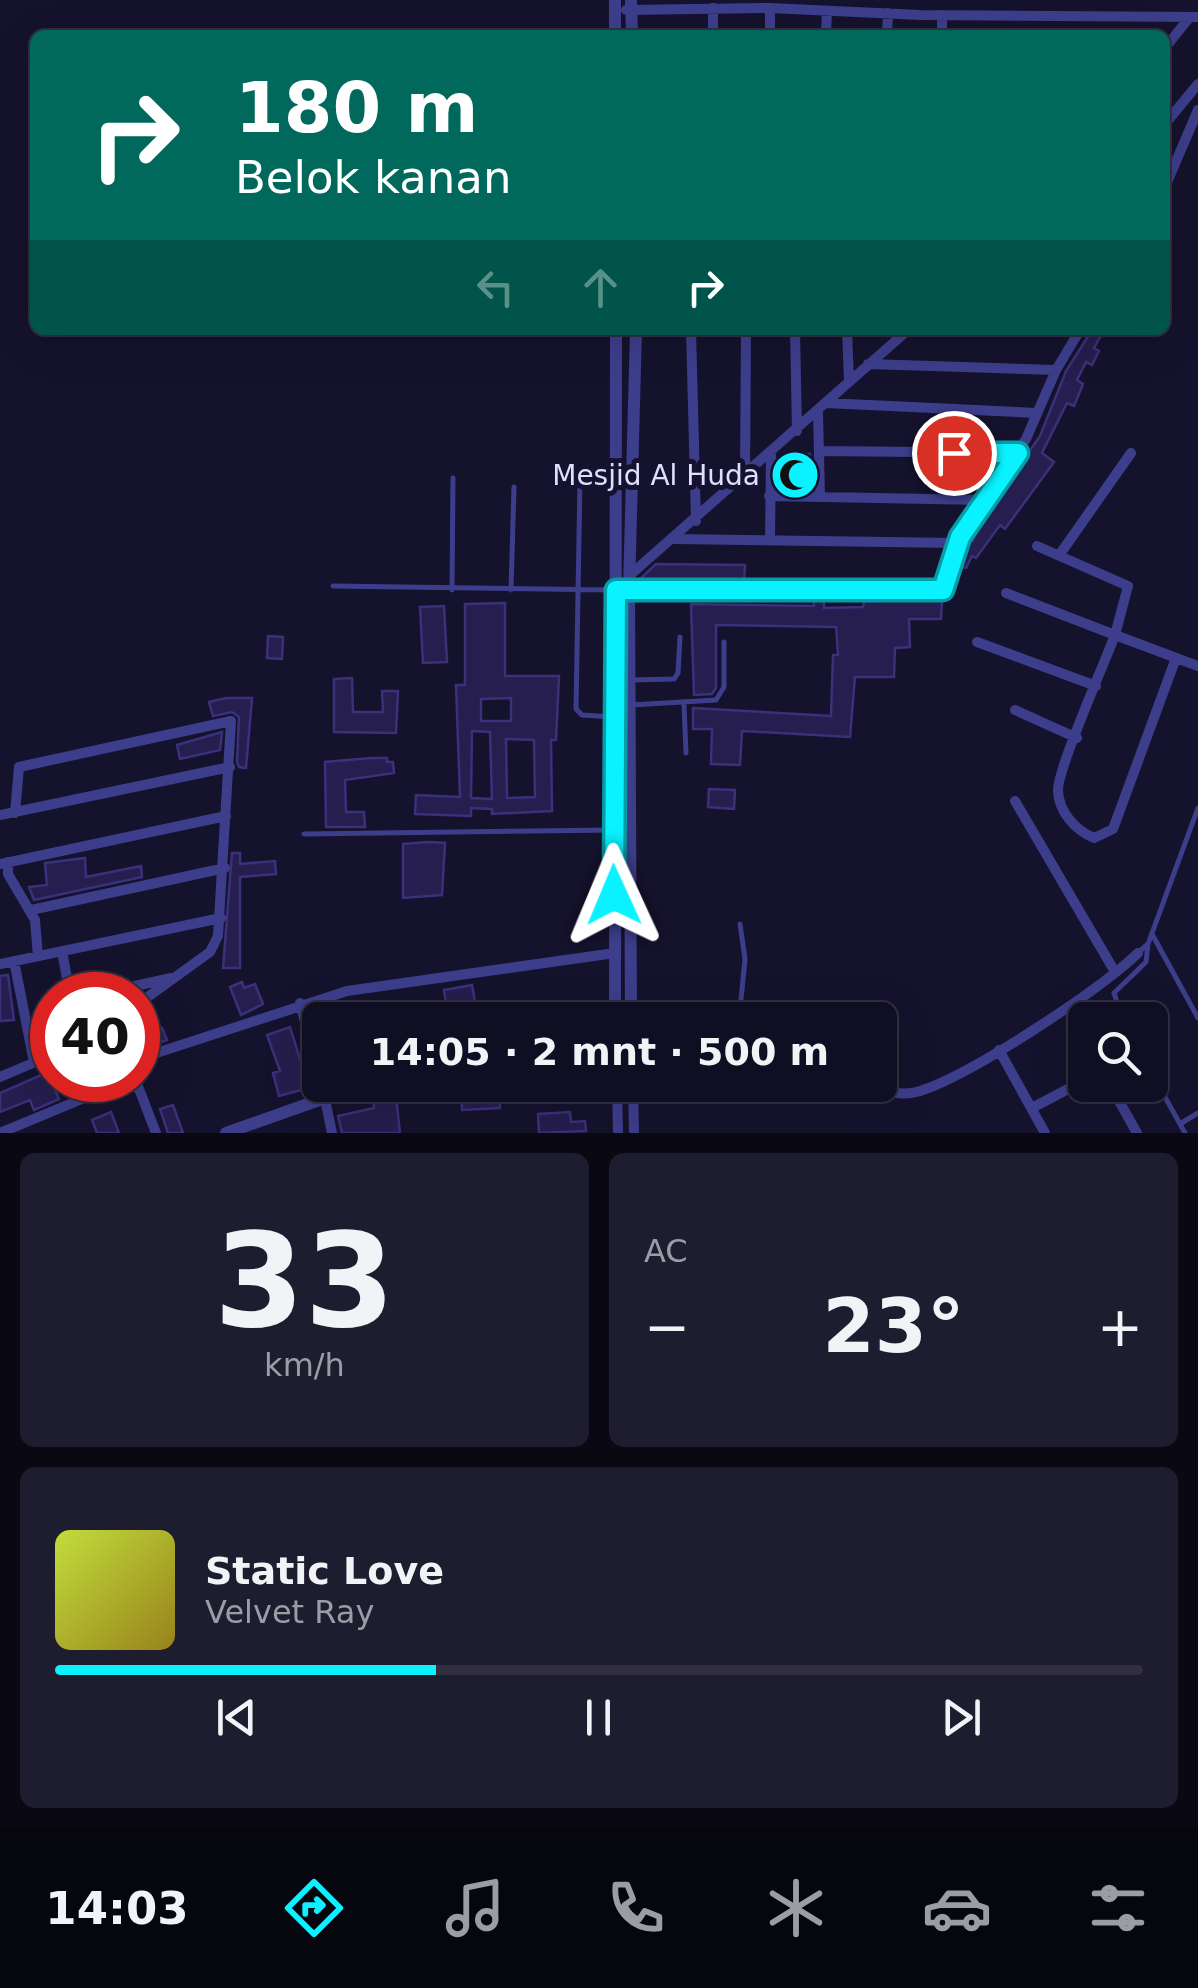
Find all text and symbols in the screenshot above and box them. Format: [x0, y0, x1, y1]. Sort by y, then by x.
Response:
text: 180 m [235, 67, 478, 149]
icon: right [70, 70, 200, 200]
text: Belok kanan [235, 151, 511, 204]
icon: left [468, 260, 523, 315]
icon: ahead [573, 260, 628, 315]
icon: right [678, 260, 733, 315]
pin [912, 411, 997, 496]
icon: arrive [927, 426, 982, 481]
mosque icon: Mesjid Al Huda [769, 449, 821, 501]
place label: Mesjid Al Huda [552, 459, 760, 492]
position arrow [562, 843, 666, 947]
speed limit sign: 40 [30, 972, 160, 1102]
map controls [1068, 1002, 1168, 1102]
button: search [1068, 1002, 1168, 1102]
text: 14:05 · 2 mnt · 500 m [370, 1030, 829, 1074]
text: 33 [214, 1205, 395, 1357]
text: AC [644, 1232, 688, 1270]
text: 23° [823, 1282, 964, 1370]
text: − [644, 1295, 690, 1359]
text: + [1097, 1295, 1143, 1359]
text: km/h [264, 1346, 345, 1384]
text: Static Love [205, 1549, 444, 1593]
text: Velvet Ray [205, 1593, 374, 1631]
icon: previous [209, 1690, 264, 1745]
icon: pause [571, 1690, 626, 1745]
icon: next [934, 1690, 989, 1745]
icon: directions [279, 1873, 349, 1943]
icon: music [440, 1873, 510, 1943]
icon: phone [601, 1873, 671, 1943]
icon: climate [761, 1873, 831, 1943]
icon: car [922, 1873, 992, 1943]
icon: filters [1083, 1873, 1153, 1943]
text: 14:03 [45, 1882, 189, 1935]

